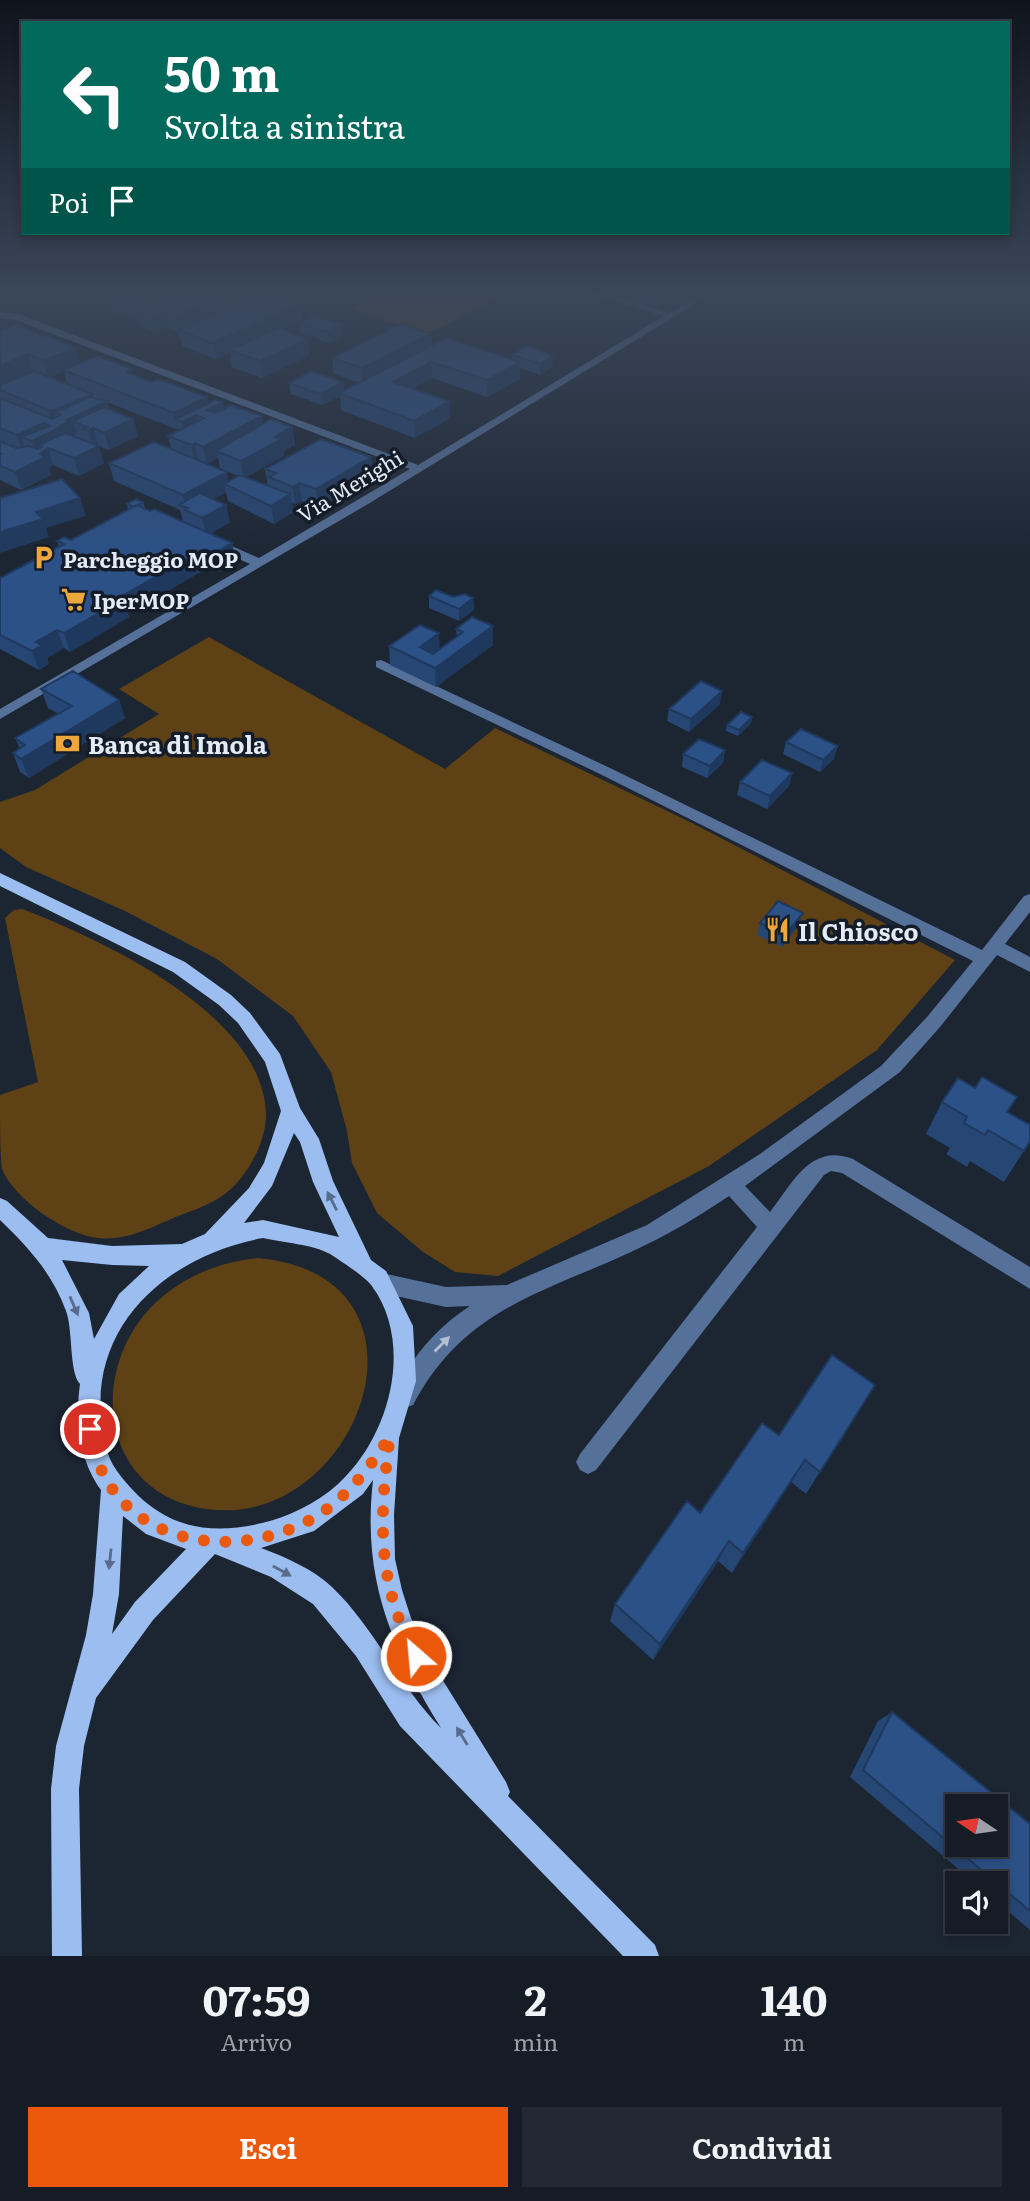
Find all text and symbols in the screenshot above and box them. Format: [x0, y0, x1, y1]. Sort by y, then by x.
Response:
text: 50 m [164, 34, 280, 107]
icon: left [49, 49, 140, 140]
text: Svolta a sinistra [164, 101, 405, 149]
text: Poi [49, 182, 89, 221]
icon: arrive [103, 182, 141, 220]
street label: Via Merighi [290, 441, 408, 529]
place label: Parcheggio MOP [63, 543, 238, 574]
parking icon: Parcheggio MOP [29, 544, 57, 572]
place label: IperMOP [93, 584, 189, 615]
supermarket icon: IperMOP [59, 585, 87, 613]
place label: Banca di Imola [88, 726, 267, 761]
bank icon: Banca di Imola [54, 729, 82, 757]
place label: Il Chiosco [798, 913, 918, 948]
restaurant icon: Il Chiosco [764, 916, 792, 944]
one-way arrow [327, 1191, 338, 1211]
one-way arrow [69, 1296, 80, 1317]
one-way arrow [433, 1337, 450, 1353]
pin [60, 1399, 120, 1459]
icon: arrive [71, 1410, 109, 1448]
one-way arrow [104, 1548, 115, 1570]
one-way arrow [272, 1565, 292, 1577]
position arrow [379, 1619, 453, 1693]
one-way arrow [456, 1727, 469, 1746]
north arrow [945, 1794, 1008, 1857]
map controls [945, 1794, 1008, 1934]
button: sound [945, 1871, 1008, 1934]
text: 07:59 [202, 1967, 311, 2029]
text: 2 [524, 1967, 547, 2029]
text: 140 [761, 1967, 828, 2029]
text: Arrivo [221, 2024, 292, 2058]
text: min [513, 2024, 558, 2058]
text: m [783, 2024, 805, 2058]
button: Esci [28, 2107, 508, 2187]
button: Condividi [522, 2107, 1002, 2187]

